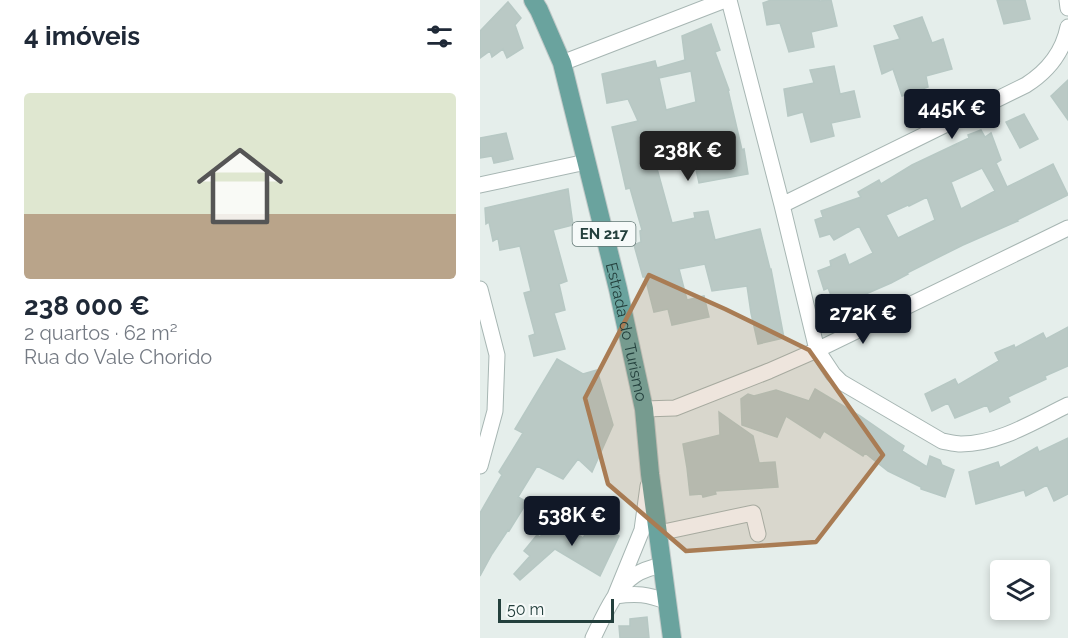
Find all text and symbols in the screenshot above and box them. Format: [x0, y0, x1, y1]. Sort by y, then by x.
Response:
icon: filters [423, 20, 456, 53]
text: 4 imóveis [24, 21, 140, 51]
pin: 445K € [903, 89, 1001, 140]
text: 445K € [918, 96, 986, 120]
pin: 238K € [639, 131, 737, 182]
icon: home [186, 132, 294, 240]
text: 238K € [654, 138, 722, 162]
road number: EN 217 [572, 222, 636, 246]
street label: Estrada do Turismo [602, 260, 651, 403]
text: 238 000 € [24, 291, 150, 321]
pin: 272K € [814, 294, 912, 345]
text: 272K € [829, 301, 897, 325]
text: 2 quartos · 62 m² [24, 321, 177, 345]
text: Rua do Vale Chorido [24, 345, 212, 369]
pin: 538K € [523, 496, 621, 547]
text: 538K € [538, 503, 606, 527]
map controls [990, 560, 1050, 620]
button: layers [990, 560, 1050, 620]
scale bar [498, 596, 614, 624]
text: 50 m [507, 600, 544, 619]

